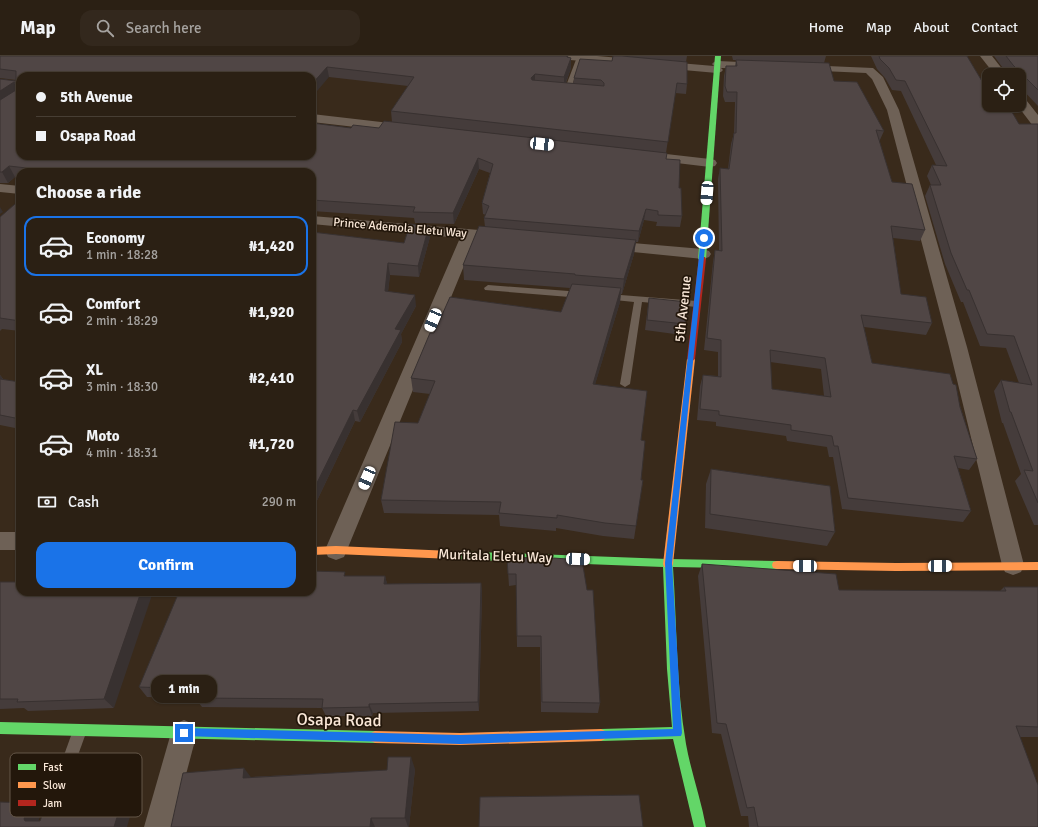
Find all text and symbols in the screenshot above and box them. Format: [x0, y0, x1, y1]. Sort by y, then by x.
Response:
search box [80, 10, 360, 46]
text: Map [20, 16, 56, 40]
icon: search [94, 17, 116, 39]
text: Search here [126, 19, 201, 37]
text: Home [809, 19, 844, 36]
text: Map [866, 19, 891, 36]
text: About [913, 19, 949, 36]
text: Contact [971, 19, 1018, 36]
map controls [982, 68, 1026, 112]
button: locate [982, 68, 1026, 112]
text: 5th Avenue [60, 88, 133, 106]
text: Osapa Road [60, 127, 136, 145]
car [529, 137, 555, 151]
text: Choose a ride [36, 181, 141, 203]
car [700, 181, 714, 205]
street label: Prince Ademola Eletu Way [333, 215, 468, 241]
icon: car [38, 228, 74, 264]
text: Economy [86, 229, 145, 247]
route start [695, 229, 713, 247]
text: ₦1,420 [249, 237, 294, 255]
text: 1 min · 18:28 [86, 247, 158, 263]
street label: 5th Avenue [671, 275, 695, 343]
icon: car [38, 294, 74, 330]
text: Comfort [86, 295, 140, 313]
text: ₦1,920 [249, 303, 294, 321]
car [423, 307, 443, 333]
text: 2 min · 18:29 [86, 313, 158, 329]
icon: car [38, 360, 74, 396]
text: XL [86, 361, 103, 379]
text: ₦2,410 [249, 369, 294, 387]
text: 3 min · 18:30 [86, 379, 158, 395]
icon: car [38, 426, 74, 462]
text: Moto [86, 427, 120, 445]
text: ₦1,720 [249, 435, 294, 453]
text: 4 min · 18:31 [86, 445, 158, 461]
car [357, 465, 377, 491]
icon: cash [36, 491, 58, 513]
text: Cash [68, 493, 99, 511]
text: 290 m [262, 494, 296, 510]
button: Confirm [36, 542, 296, 588]
street label: Muritala Eletu Way [438, 546, 553, 566]
car [566, 552, 590, 566]
car [793, 560, 817, 572]
car [928, 560, 952, 572]
callout: 1 min [151, 675, 217, 703]
text: 1 min [168, 681, 200, 697]
street label: Osapa Road [296, 709, 382, 731]
route end [175, 724, 193, 742]
legend [10, 753, 142, 817]
text: Fast [43, 761, 63, 774]
text: Slow [43, 779, 66, 792]
text: Jam [43, 797, 62, 810]

